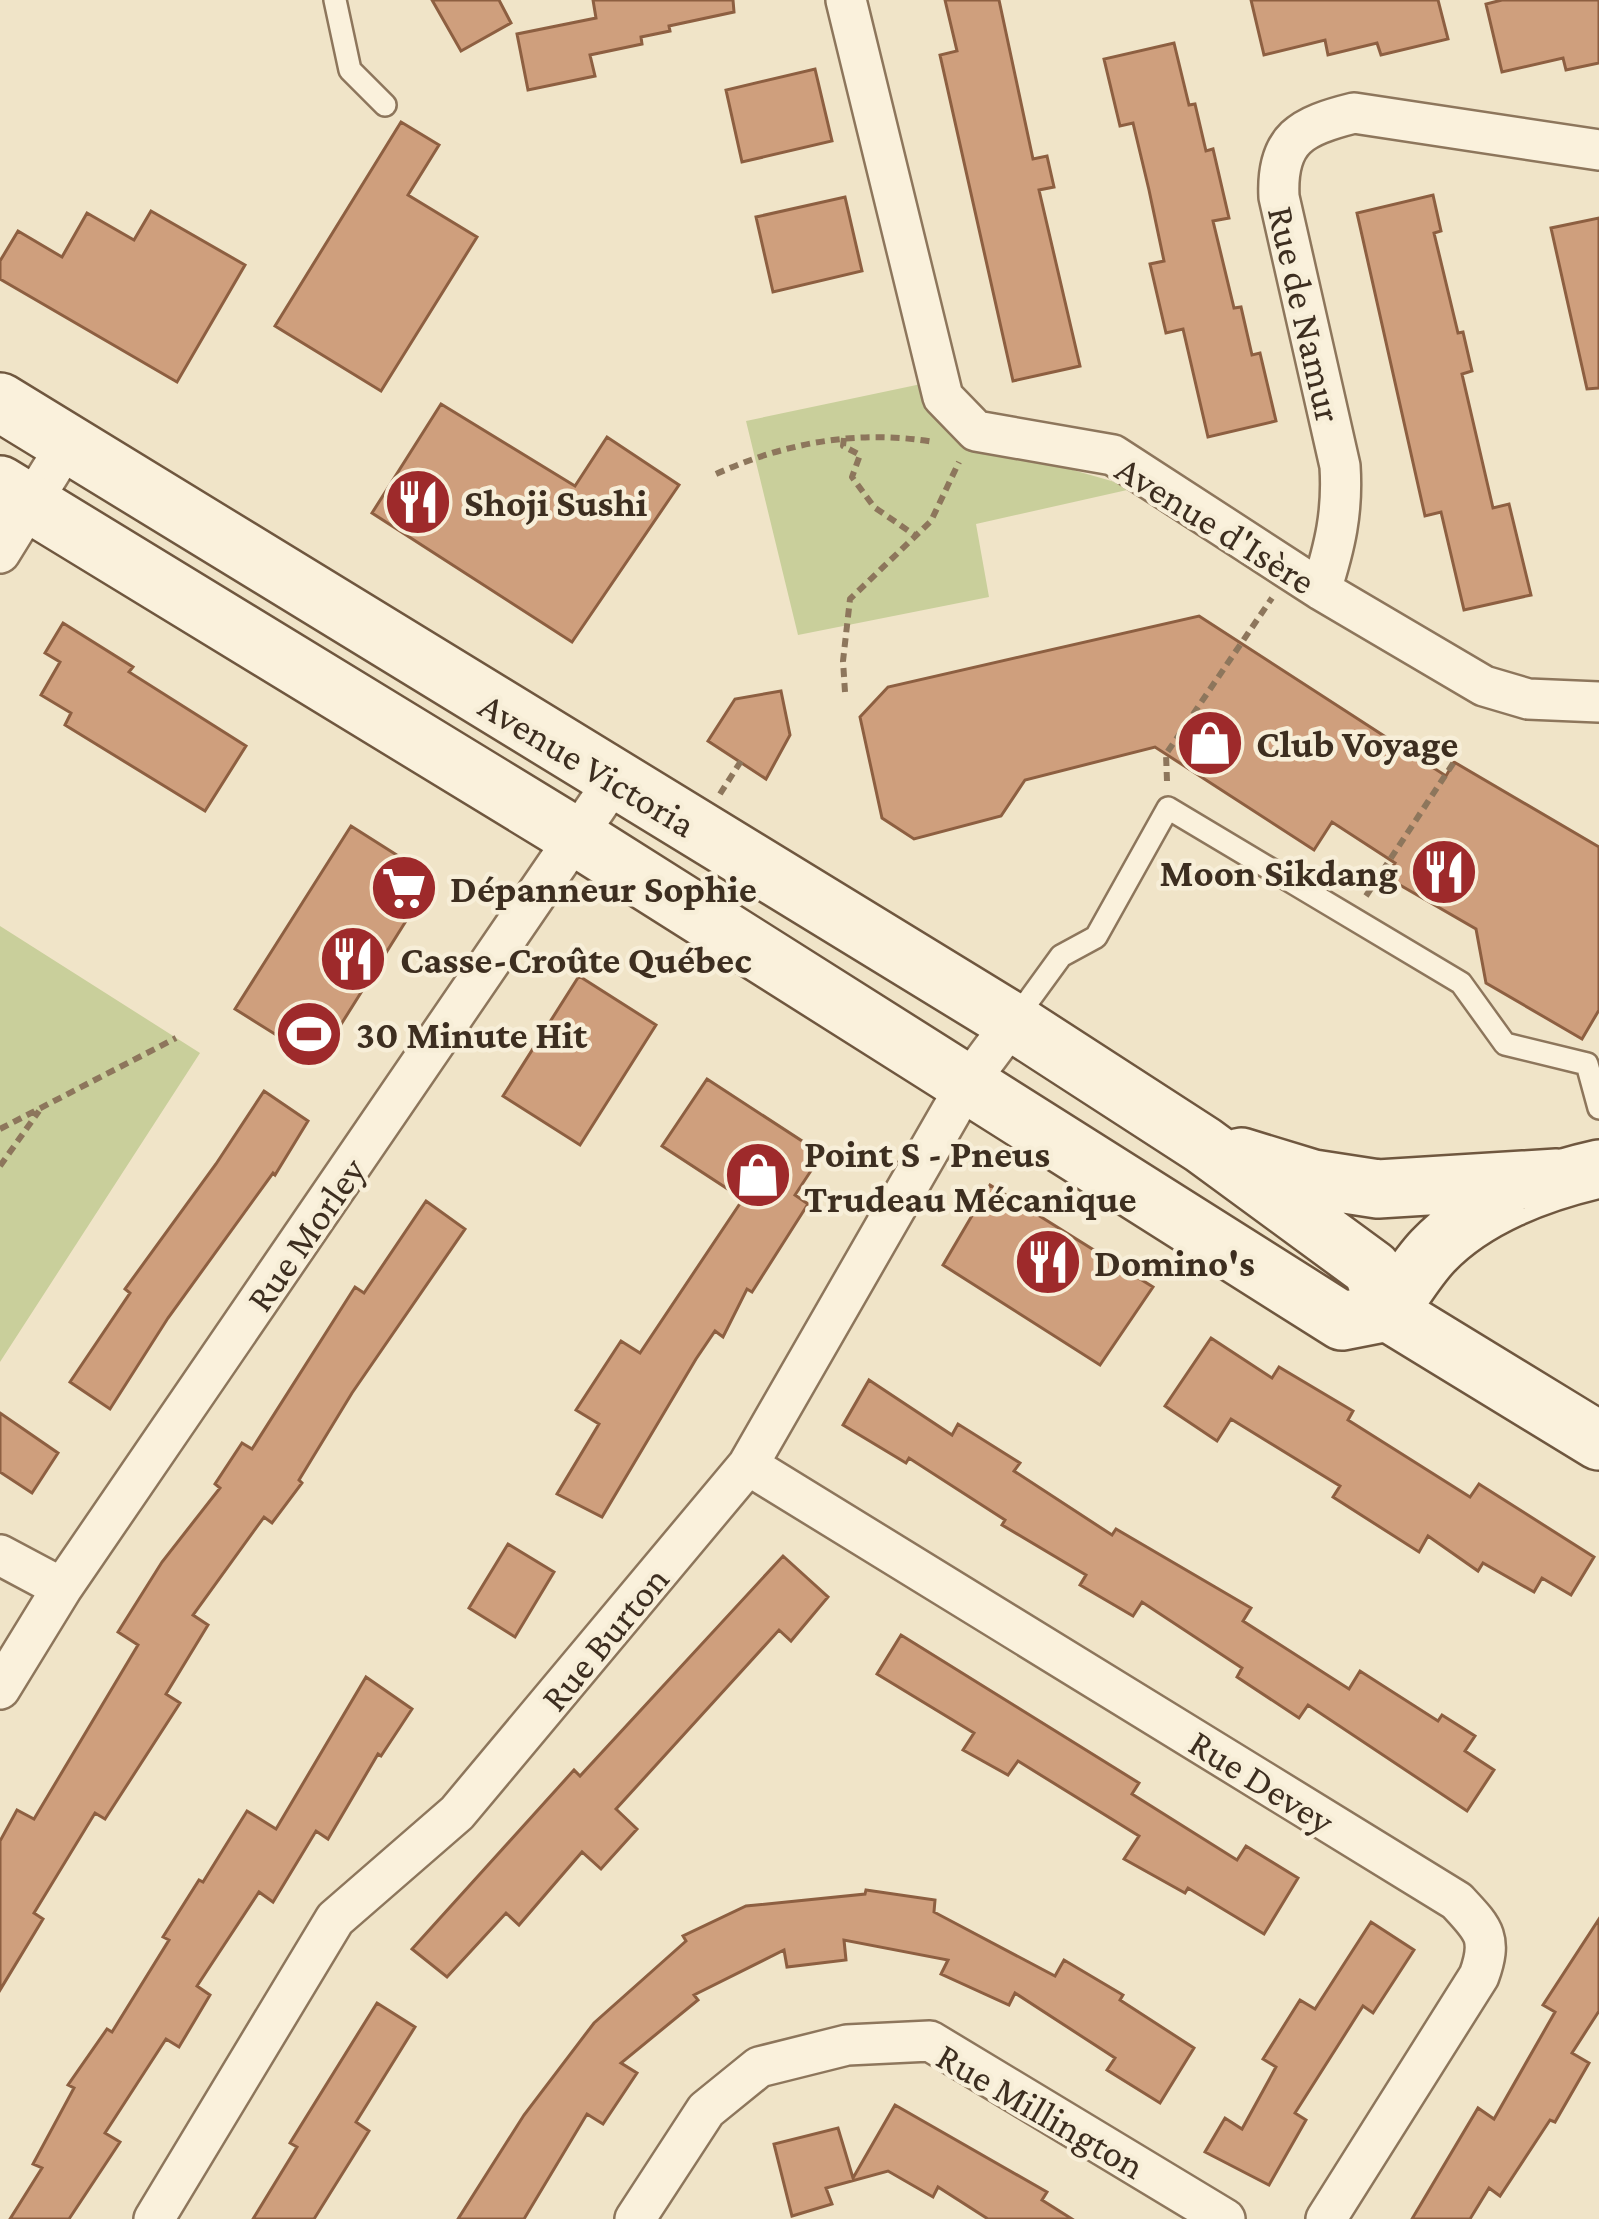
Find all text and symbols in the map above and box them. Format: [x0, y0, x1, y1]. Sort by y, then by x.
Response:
street label: Rue de Namur [1260, 202, 1351, 427]
street label: Avenue d'Isère [1108, 446, 1323, 603]
restaurant icon: Shoji Sushi [383, 467, 453, 537]
place label: Shoji Sushi [464, 481, 647, 525]
street label: Avenue Victoria [472, 683, 704, 846]
shop icon: Club Voyage [1175, 708, 1245, 778]
place label: Club Voyage [1256, 722, 1458, 765]
restaurant icon: Moon Sikdang [1409, 837, 1479, 907]
place label: Moon Sikdang [1160, 851, 1398, 894]
supermarket icon: Dépanneur Sophie [369, 853, 439, 923]
place label: Dépanneur Sophie [450, 867, 757, 910]
restaurant icon: Casse-Croûte Québec [318, 924, 388, 994]
place label: Casse-Croûte Québec [400, 938, 752, 981]
sports icon: 30 Minute Hit [274, 999, 344, 1069]
place label: 30 Minute Hit [356, 1013, 588, 1056]
place label: Point S - Pneus Trudeau Mécanique [804, 1132, 1137, 1220]
shop icon: Point S - Pneus Trudeau Mécanique [723, 1140, 793, 1210]
street label: Rue Morley [237, 1149, 375, 1320]
restaurant icon: Domino's [1013, 1227, 1083, 1297]
place label: Domino's [1094, 1241, 1255, 1284]
street label: Rue Burton [532, 1557, 677, 1719]
street label: Rue Devey [1181, 1720, 1343, 1844]
street label: Rue Millington [929, 2034, 1152, 2188]

